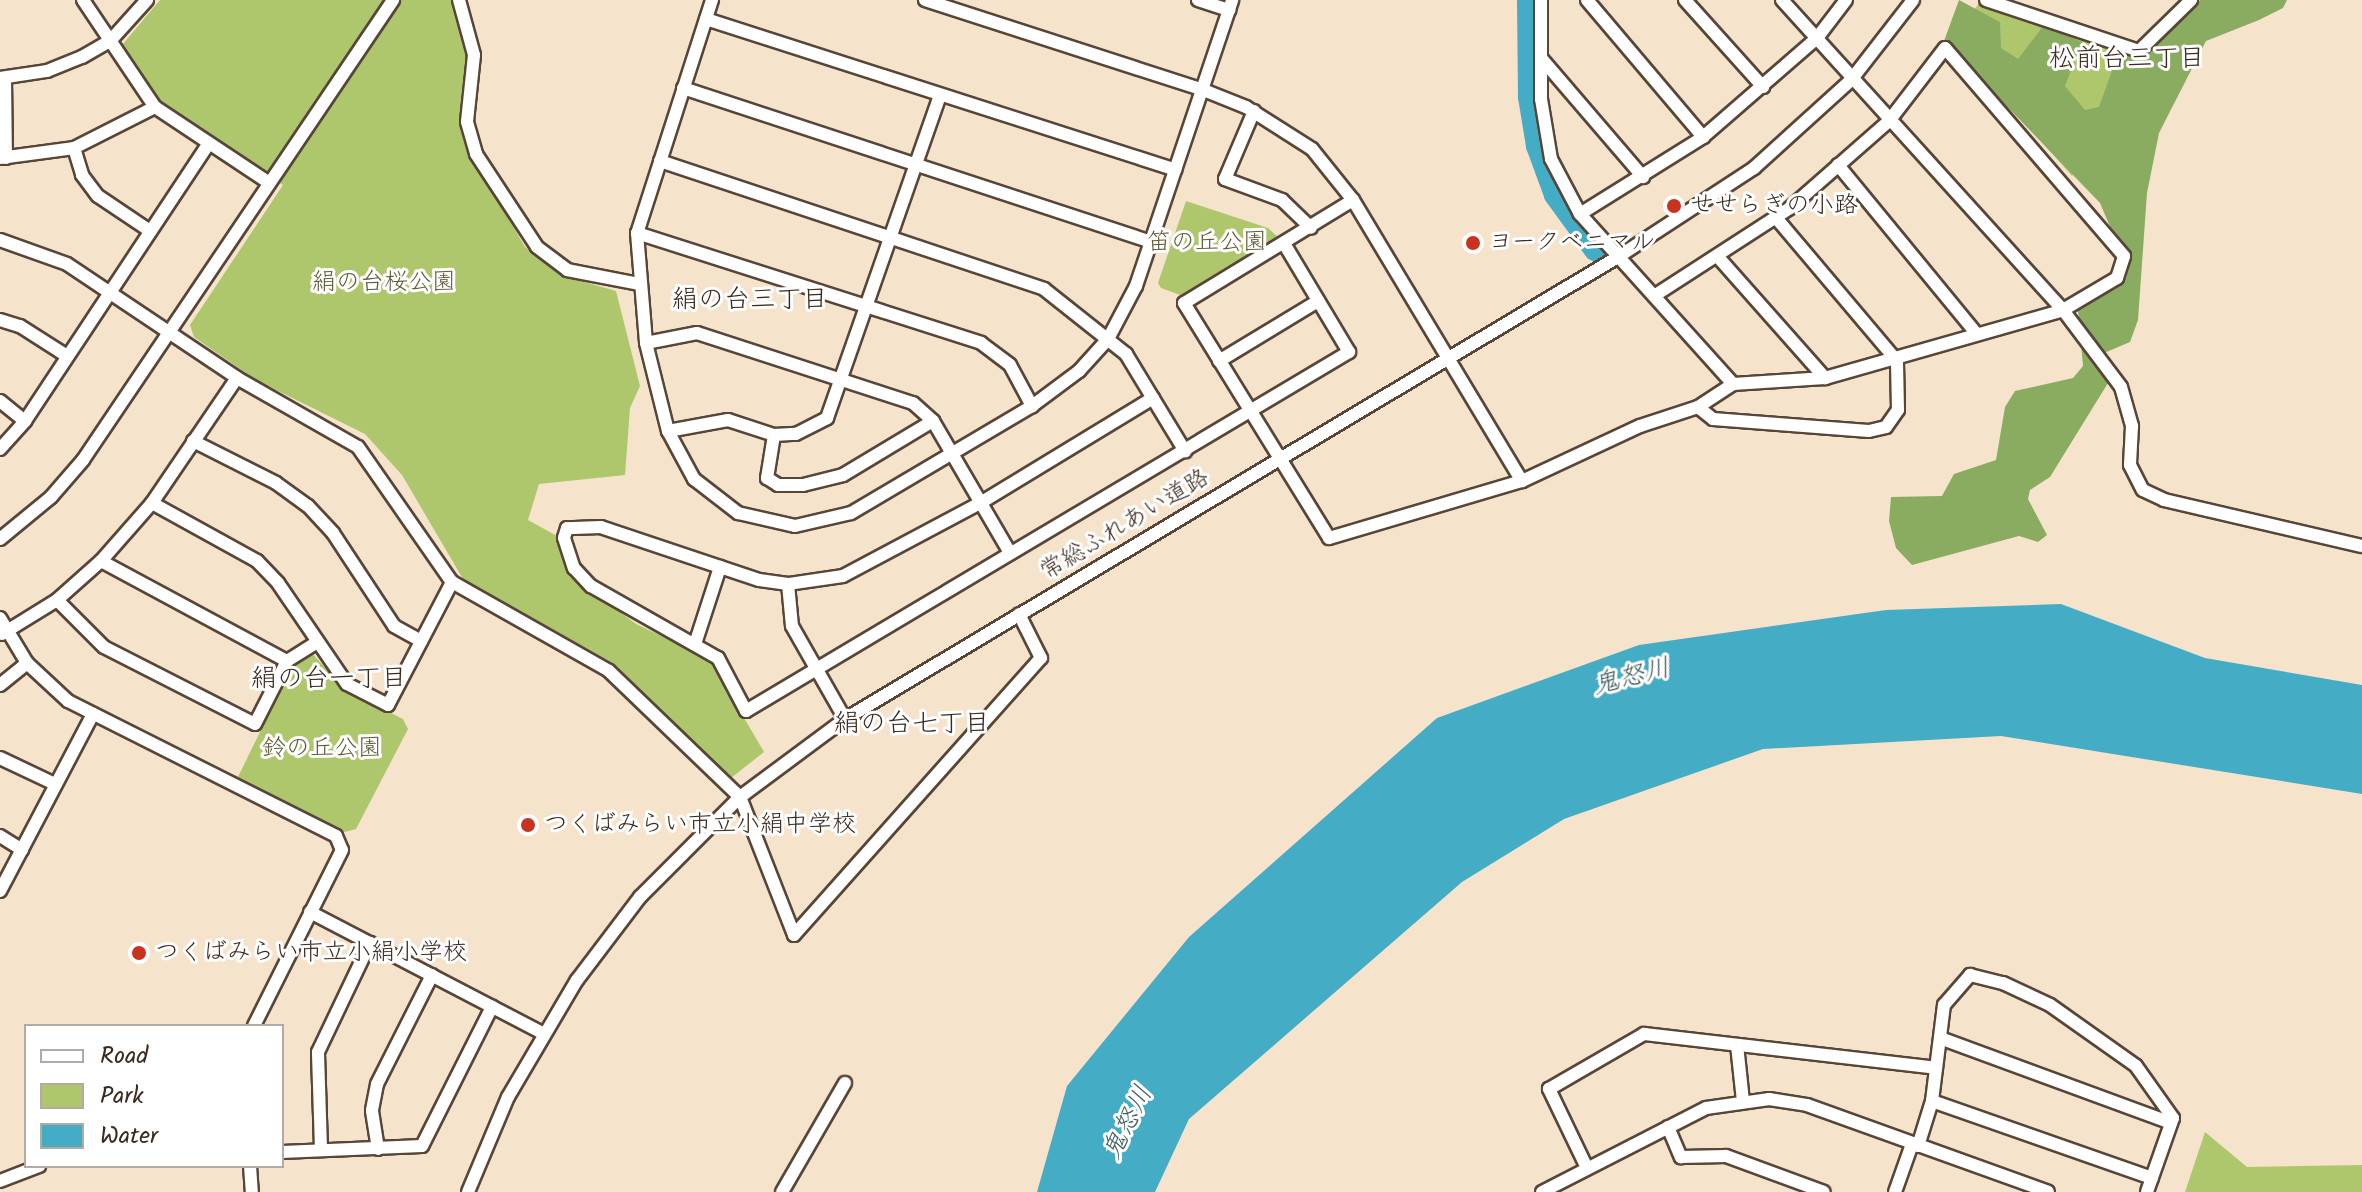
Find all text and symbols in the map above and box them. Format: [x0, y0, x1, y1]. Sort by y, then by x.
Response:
district label: 松前台三丁目 [2049, 44, 2205, 76]
place label: せせらぎの小路 [1690, 192, 1858, 220]
marker: せせらぎの小路 [1665, 197, 1683, 215]
park label: 笛の丘公園 [1147, 229, 1267, 257]
place label: ヨークベニマル [1489, 229, 1656, 257]
marker: ヨークベニマル [1464, 234, 1482, 252]
park label: 絹の台桜公園 [312, 269, 456, 297]
district label: 絹の台三丁目 [672, 285, 828, 317]
street label: 常総ふれあい道路 [1035, 463, 1215, 587]
water label: 鬼怒川 [1590, 653, 1674, 703]
district label: 絹の台一丁目 [251, 664, 407, 696]
district label: 絹の台七丁目 [834, 709, 990, 741]
park label: 鈴の丘公園 [262, 735, 382, 763]
place label: つくばみらい市立小絹中学校 [544, 811, 856, 839]
marker: つくばみらい市立小絹中学校 [519, 816, 537, 834]
place label: つくばみらい市立小絹小学校 [155, 939, 467, 967]
marker: つくばみらい市立小絹小学校 [130, 944, 148, 962]
legend [24, 1024, 284, 1168]
text: Road [100, 1037, 148, 1076]
text: Park [100, 1077, 144, 1116]
water label: 鬼怒川 [1097, 1081, 1161, 1165]
text: Water [100, 1117, 158, 1156]

